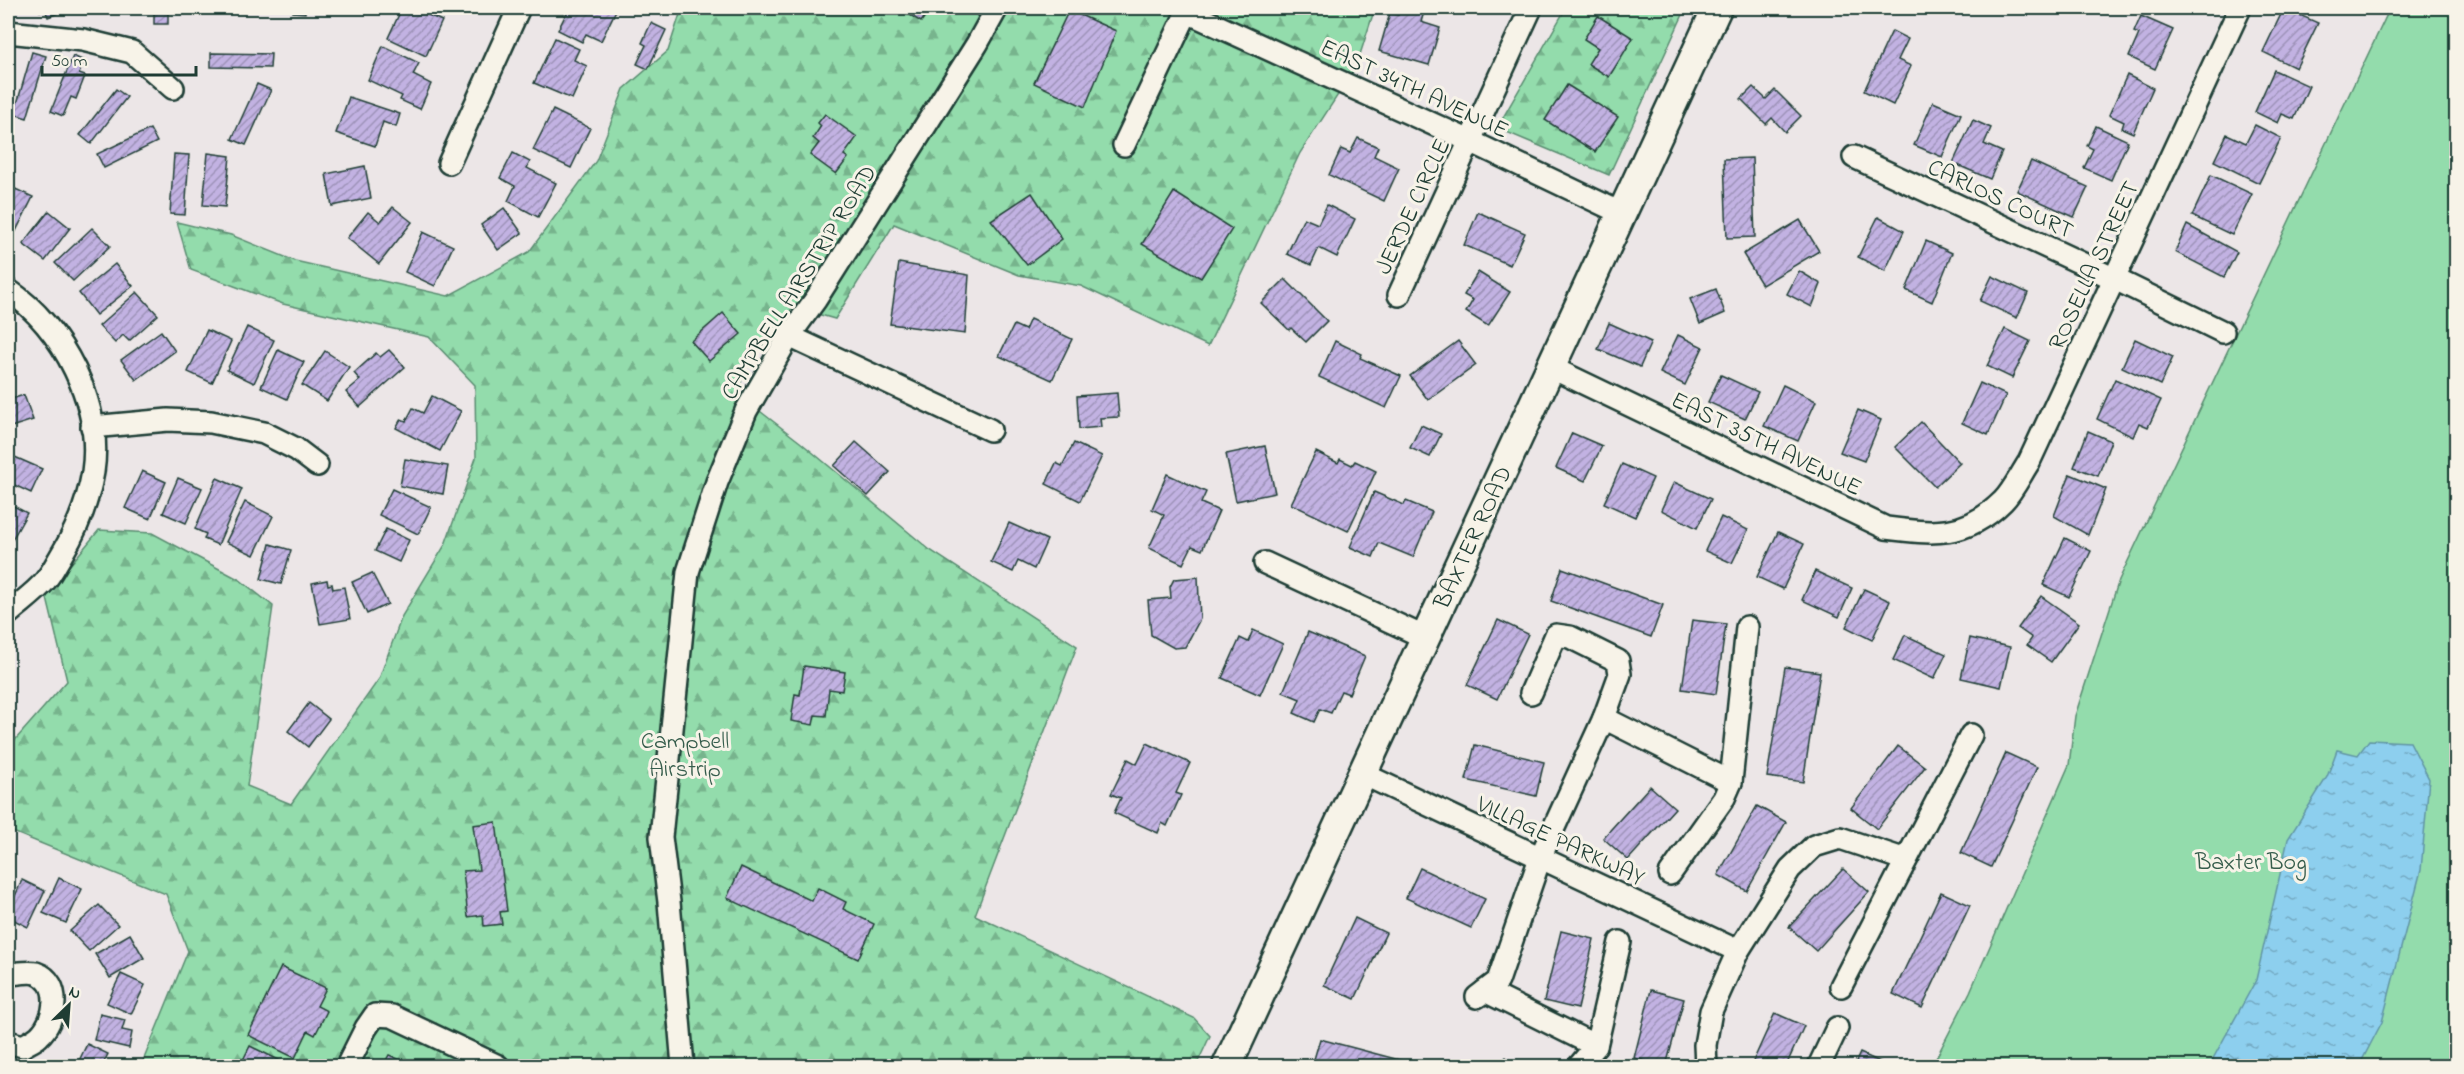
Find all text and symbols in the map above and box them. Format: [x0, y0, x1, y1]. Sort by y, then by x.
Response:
street label: EAST 34TH AVENUE [1314, 31, 1514, 149]
scale bar [42, 39, 196, 77]
text: 50 m [51, 49, 88, 75]
street label: JERDE CIRCLE [1367, 133, 1461, 281]
street label: CARLOS COURT [1921, 151, 2079, 250]
street label: CAMPBELL AIRSTRIP ROAD [713, 159, 887, 408]
street label: ROSELLA STREET [2041, 175, 2150, 356]
street label: EAST 35TH AVENUE [1665, 384, 1867, 507]
street label: BAXTER ROAD [1425, 461, 1523, 616]
park label: Campbell Airstrip [641, 725, 729, 788]
street label: VILLAGE PARKWAY [1469, 788, 1650, 897]
park label: Baxter Bog [2194, 846, 2307, 881]
north arrow [39, 975, 99, 1035]
text: N [65, 980, 85, 1006]

